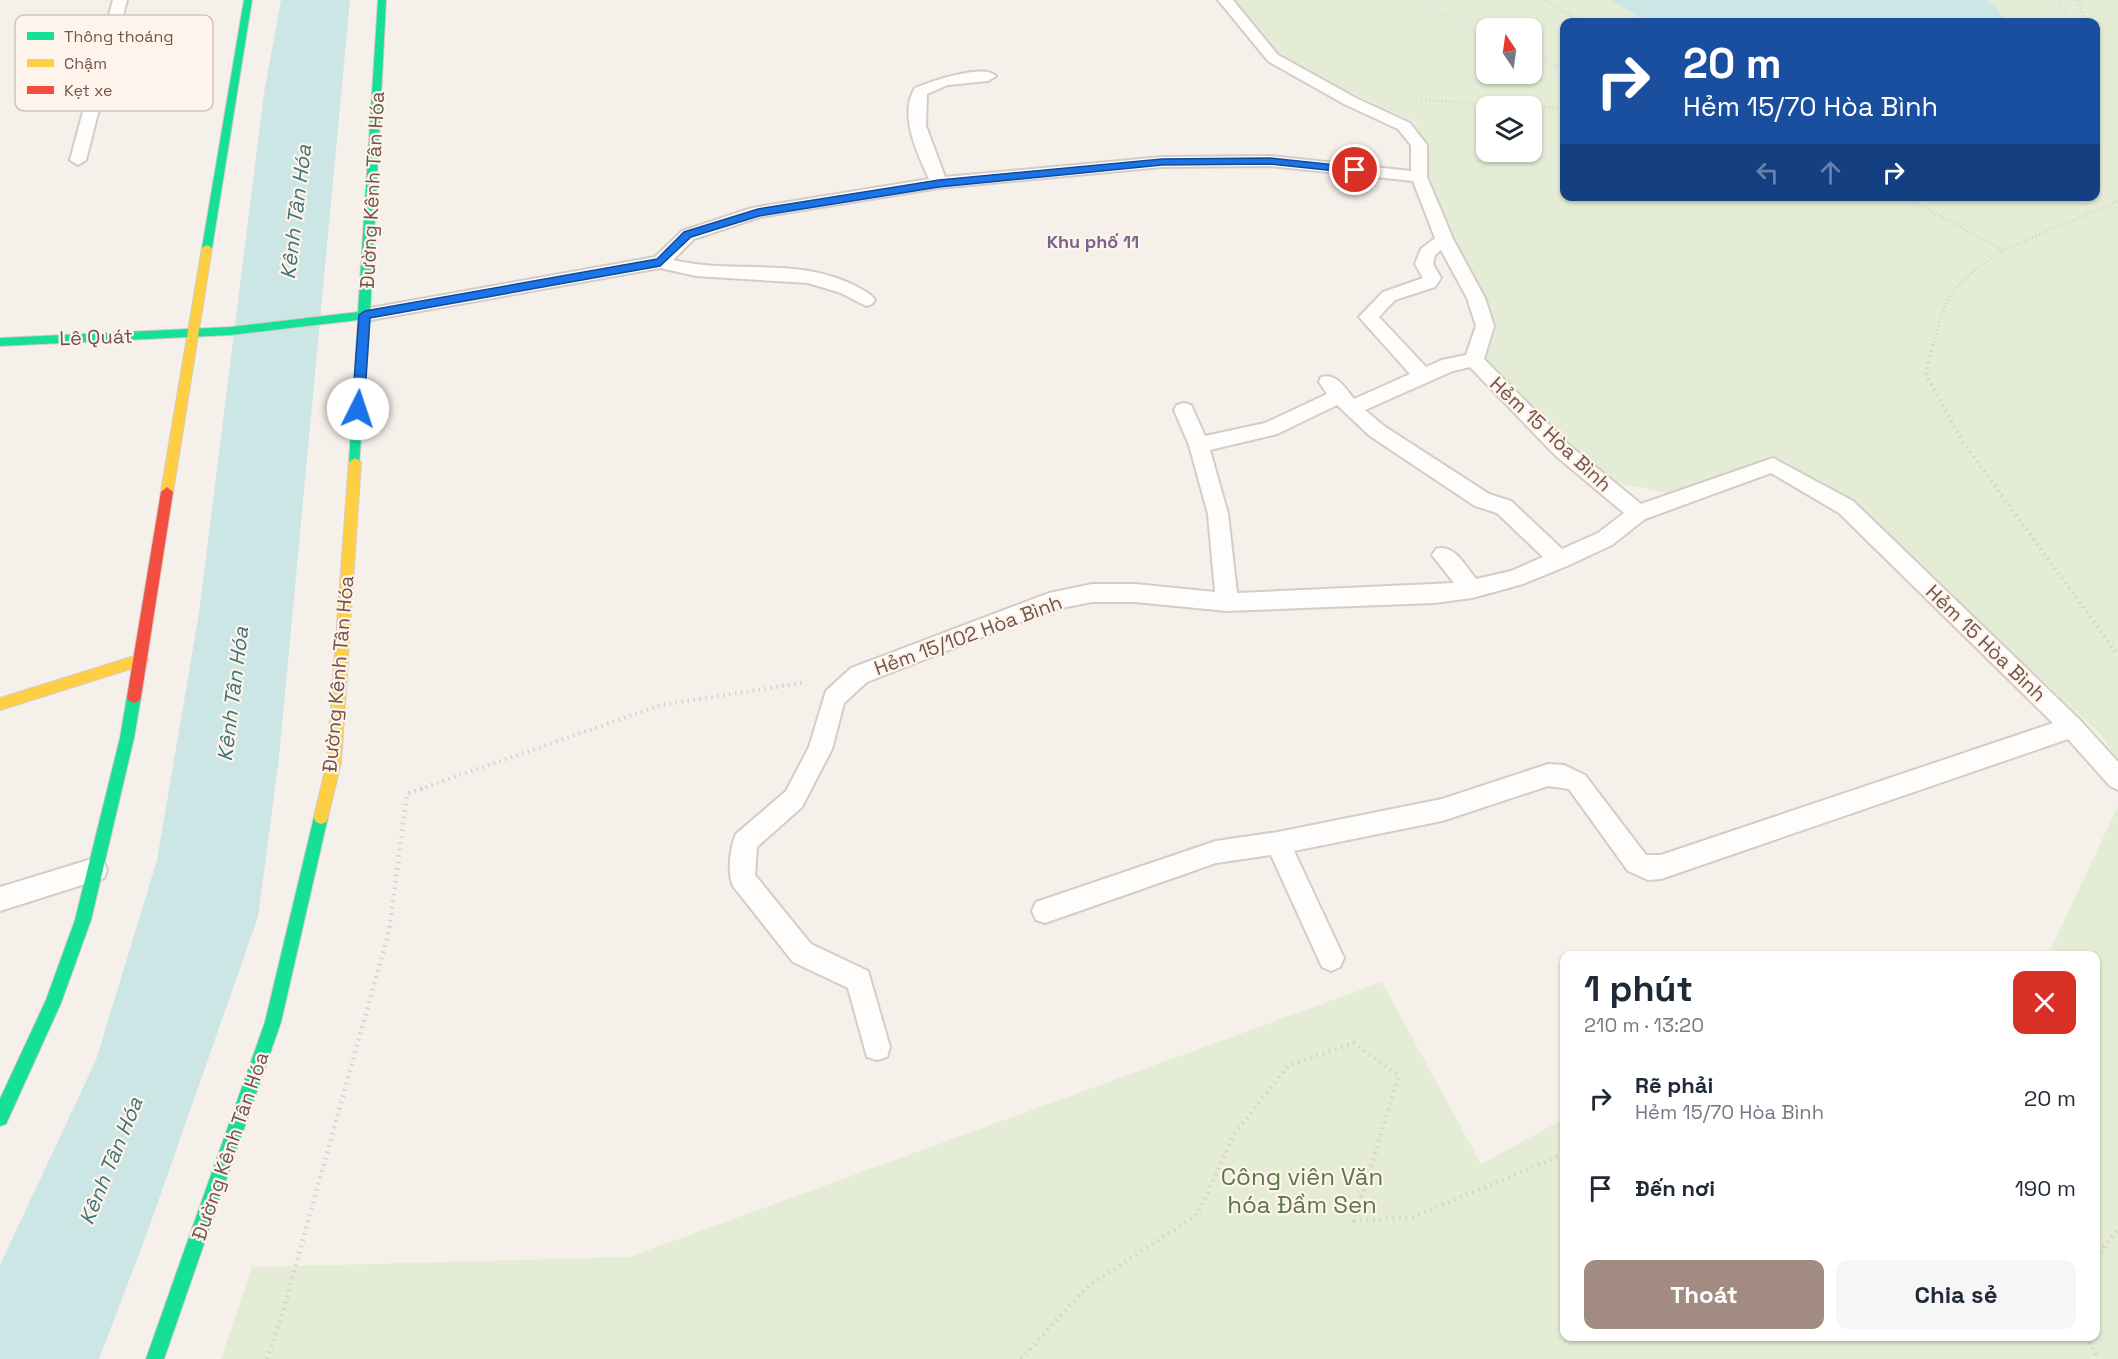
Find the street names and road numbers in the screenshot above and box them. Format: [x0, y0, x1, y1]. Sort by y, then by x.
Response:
street label: Đường Kênh Tân Hóa [354, 91, 390, 289]
street label: Lê Quát [59, 323, 133, 351]
street label: Hẻm 15 Hòa Bình [1485, 371, 1617, 497]
street label: Đường Kênh Tân Hóa [316, 575, 360, 773]
street label: Hẻm 15 Hòa Bình [1920, 579, 2052, 707]
street label: Hẻm 15/102 Hòa Bình [870, 589, 1066, 681]
street label: Đường Kênh Tân Hóa [186, 1048, 274, 1244]

